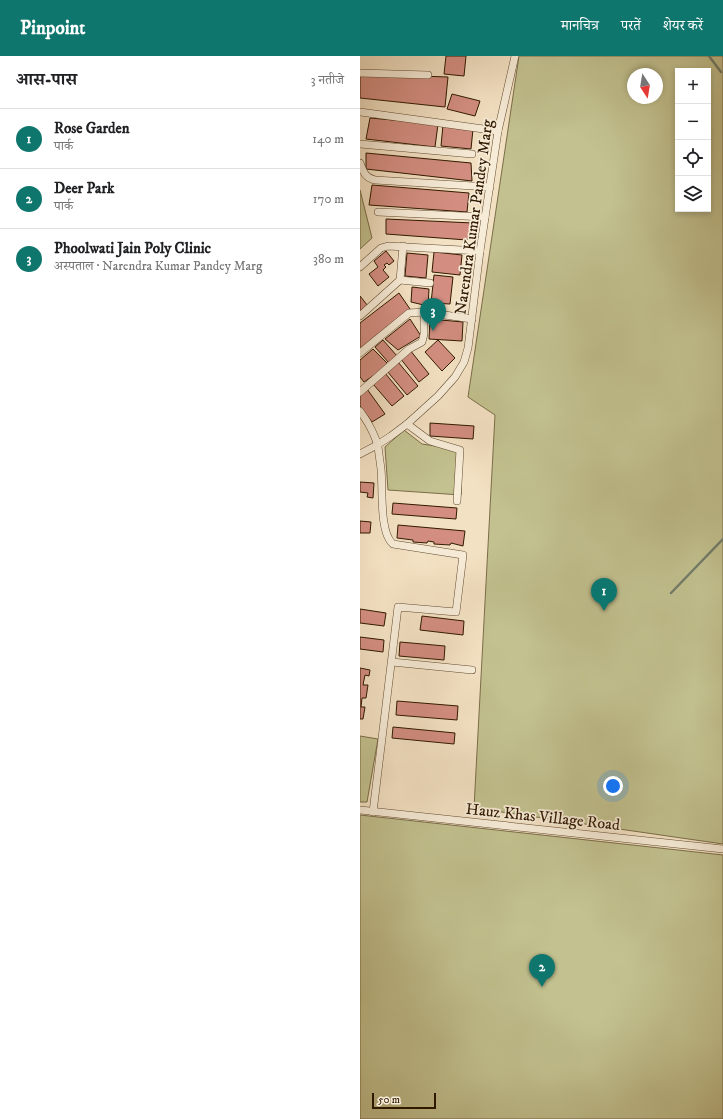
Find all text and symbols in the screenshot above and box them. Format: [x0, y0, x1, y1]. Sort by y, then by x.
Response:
text: Pinpoint [20, 17, 85, 40]
text: मानचित्र [561, 17, 599, 35]
text: परतें [621, 17, 641, 35]
text: शेयर करें [663, 17, 703, 35]
north arrow [627, 68, 663, 104]
map controls [675, 68, 711, 212]
button: + [675, 68, 711, 104]
text: आस-पास [16, 69, 77, 91]
text: 3 नतीजे [311, 72, 344, 88]
button: − [675, 104, 711, 140]
street label: Narendra Kumar Pandey Marg [450, 118, 498, 316]
text: Rose Garden [54, 119, 130, 138]
text: 1 [27, 131, 31, 147]
text: 140 m [312, 131, 344, 147]
text: पार्क [54, 138, 73, 154]
button: locate [675, 140, 711, 176]
button: layers [675, 176, 711, 212]
text: Deer Park [54, 179, 114, 198]
text: 2 [26, 191, 32, 207]
text: 170 m [313, 191, 344, 207]
text: पार्क [54, 198, 73, 214]
text: Phoolwati Jain Poly Clinic [54, 239, 211, 258]
text: 3 [27, 251, 31, 267]
text: 380 m [313, 251, 344, 267]
text: अस्पताल · Narendra Kumar Pandey Marg [54, 258, 262, 274]
pin: 3 [420, 298, 446, 331]
pin: 1 [591, 578, 617, 611]
your location [603, 776, 623, 796]
street label: Hauz Khas Village Road [465, 799, 621, 835]
pin: 2 [529, 954, 555, 987]
scale bar [372, 1091, 436, 1110]
text: 50 m [378, 1093, 400, 1107]

